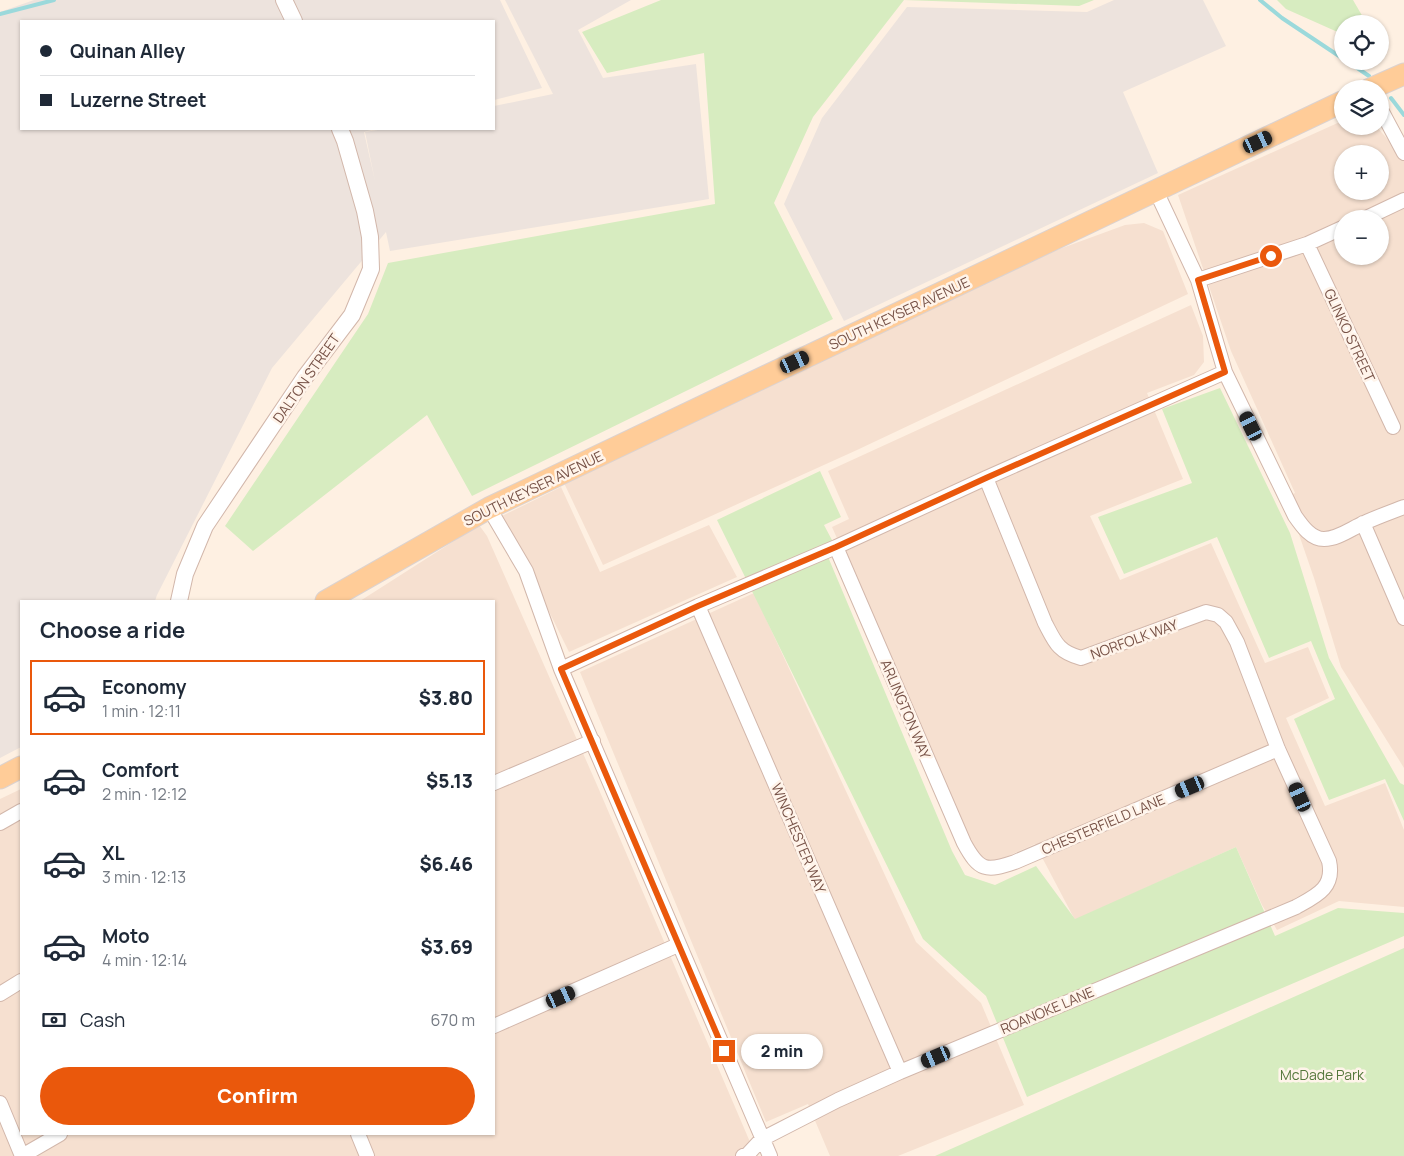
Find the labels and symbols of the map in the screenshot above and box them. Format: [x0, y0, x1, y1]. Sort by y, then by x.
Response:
car [1241, 129, 1274, 155]
route start [1260, 245, 1282, 267]
street label: SOUTH KEYSER AVENUE [826, 272, 972, 354]
street label: GLINKO STREET [1320, 285, 1380, 385]
street label: DALTON STREET [268, 329, 344, 426]
car [778, 349, 811, 375]
car [1237, 409, 1264, 443]
street label: SOUTH KEYSER AVENUE [460, 446, 606, 530]
street label: NORFOLK WAY [1088, 614, 1180, 664]
street label: ARLINGTON WAY [877, 656, 936, 762]
car [1173, 774, 1206, 800]
street label: WINCHESTER WAY [767, 780, 831, 896]
car [1287, 780, 1312, 814]
street label: CHESTERFIELD LANE [1038, 789, 1168, 859]
street label: ROANOKE LANE [997, 982, 1097, 1038]
car [544, 984, 577, 1010]
callout: 2 min [742, 1034, 824, 1068]
route end [713, 1040, 735, 1062]
car [919, 1044, 952, 1070]
park label: McDade Park [1280, 1065, 1365, 1084]

